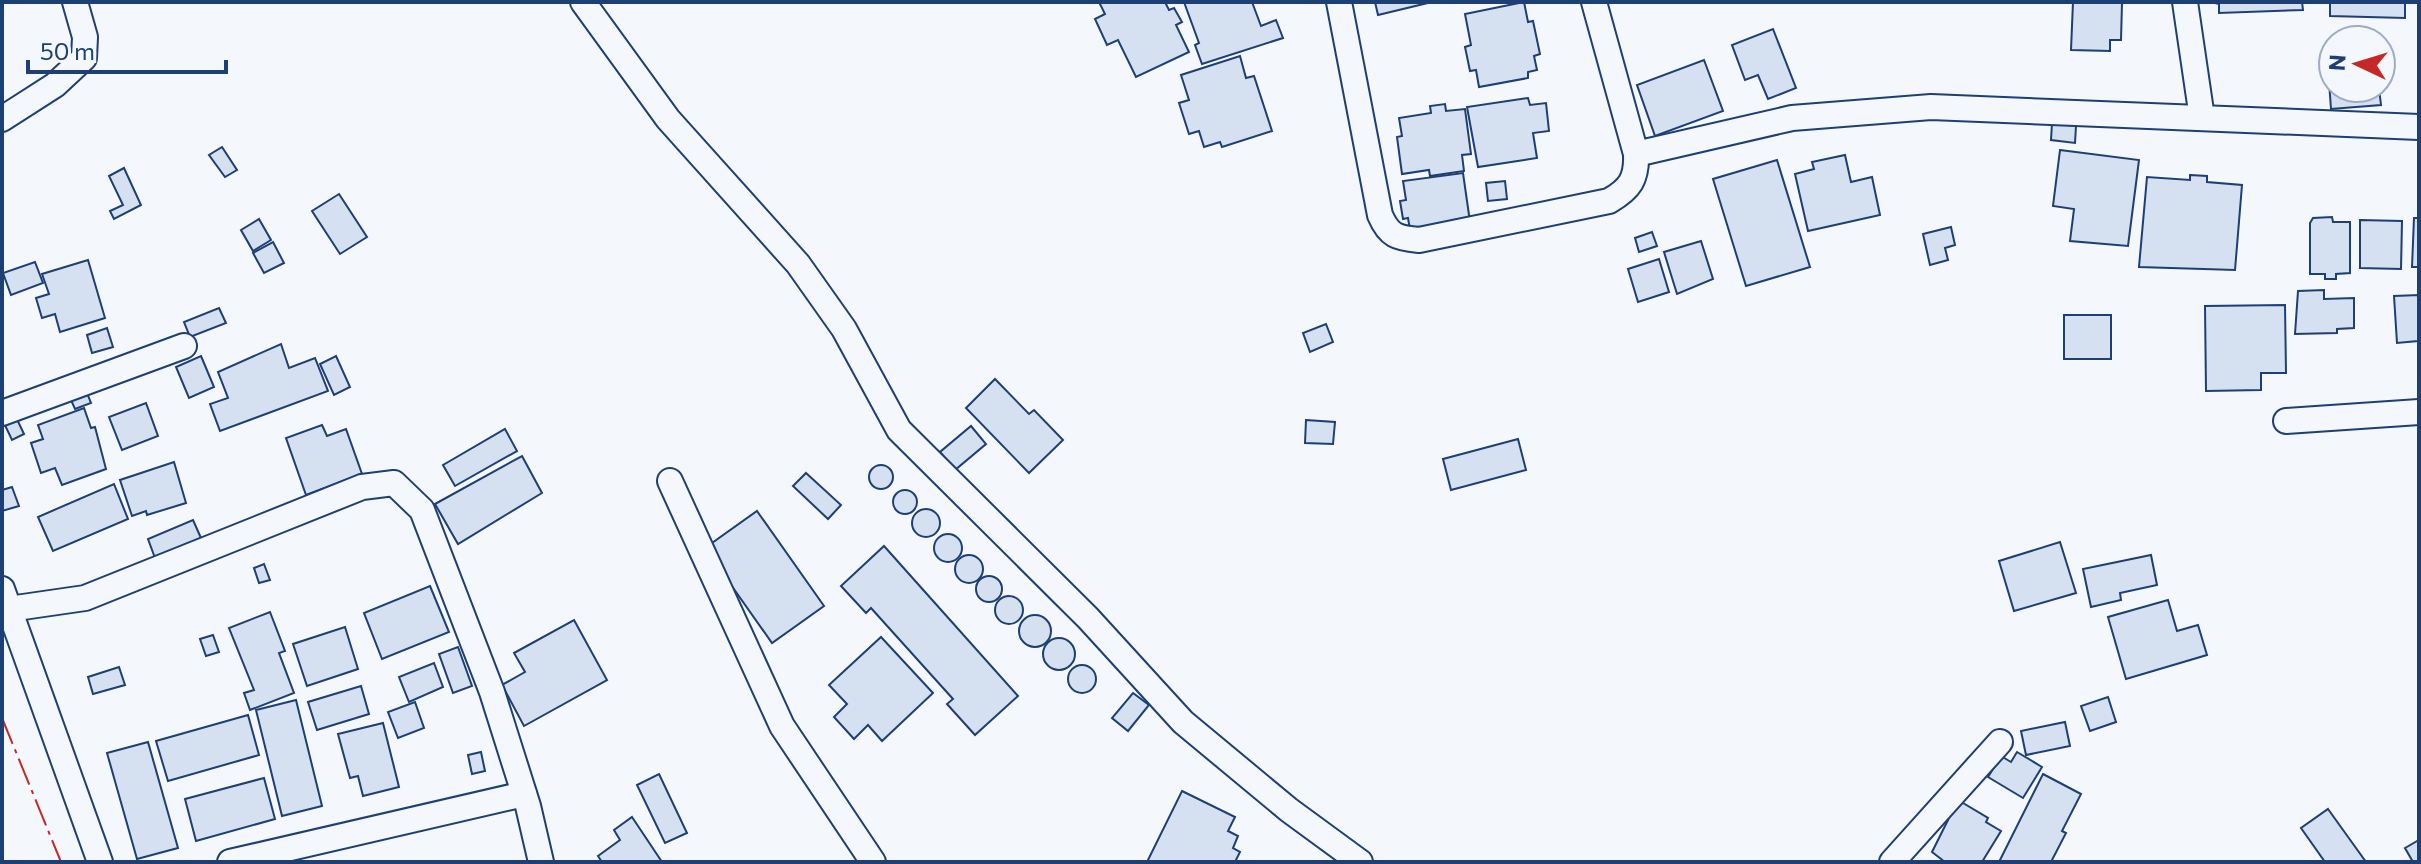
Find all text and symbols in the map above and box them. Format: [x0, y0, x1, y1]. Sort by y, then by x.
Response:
scale bar [28, 24, 226, 74]
north arrow [2317, 24, 2397, 104]
text: 50 m [40, 36, 95, 65]
text: N [2323, 53, 2351, 72]

